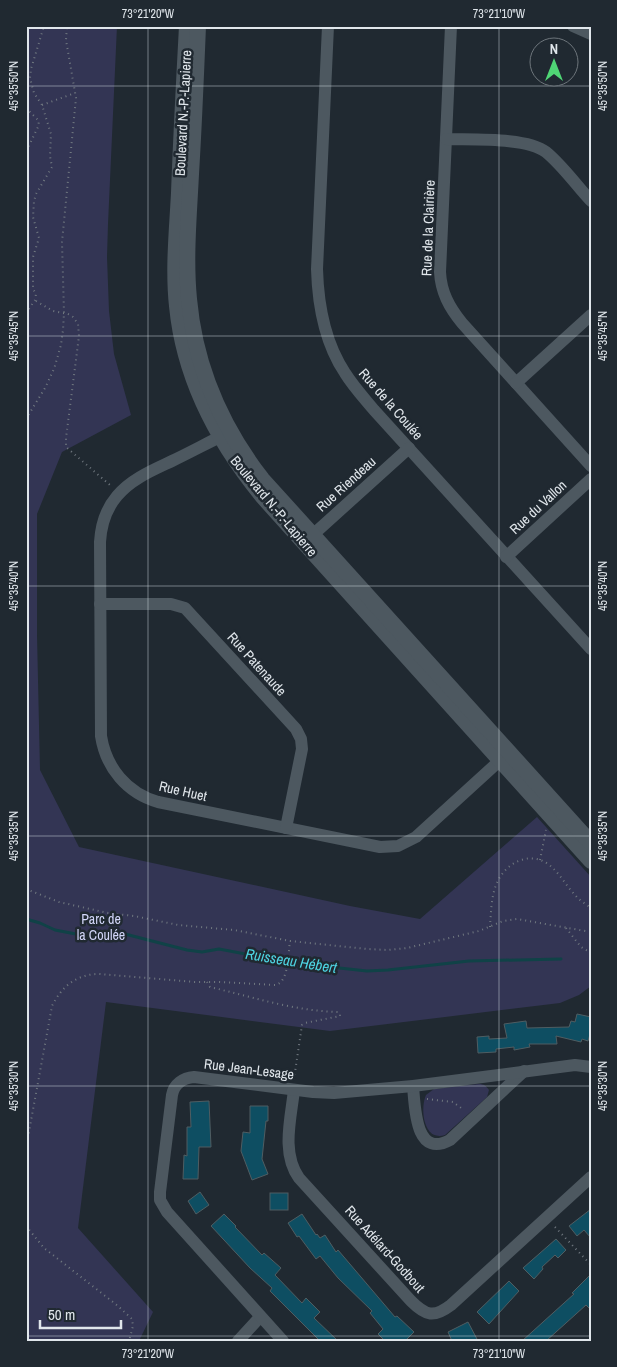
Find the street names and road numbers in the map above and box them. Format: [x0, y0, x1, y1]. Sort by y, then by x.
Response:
street label: Boulevard N.-P.-Lapierre [171, 50, 195, 176]
street label: Rue de la Clairière [417, 180, 439, 276]
street label: Rue de la Coulée [355, 365, 427, 443]
street label: Boulevard N.-P.-Lapierre [227, 452, 321, 560]
street label: Rue Riendeau [312, 453, 380, 515]
street label: Rue du Vallon [506, 476, 570, 538]
street label: Rue Patenaude [224, 628, 290, 700]
street label: Rue Huet [157, 777, 209, 805]
street label: Rue Jean-Lesage [203, 1055, 295, 1083]
street label: Rue Adélard-Godbout [341, 1202, 429, 1296]

